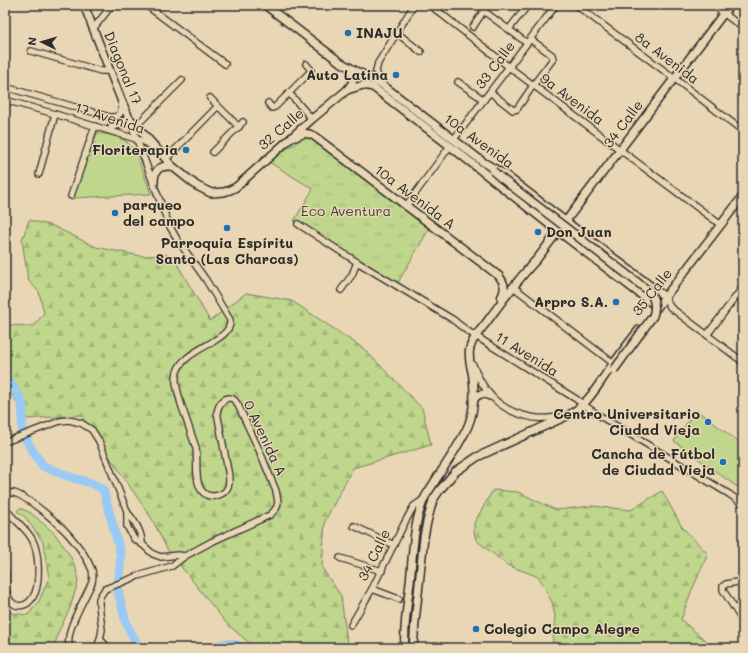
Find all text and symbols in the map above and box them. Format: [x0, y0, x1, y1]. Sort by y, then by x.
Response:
north arrow [22, 22, 62, 62]
place label: INAJU [356, 23, 403, 42]
street label: 8a Avenida [631, 27, 703, 88]
street label: Diagonal 17 [100, 28, 147, 108]
marker: INAJU [343, 28, 353, 38]
text: N [24, 36, 39, 46]
street label: 33 Calle [470, 37, 519, 93]
place label: Auto Latina [306, 65, 388, 84]
street label: 9a Avenida [536, 68, 608, 129]
marker: Auto Latina [391, 70, 401, 80]
street label: 34 Calle [598, 96, 647, 152]
street label: 17 Avenida [73, 97, 148, 138]
street label: 32 Calle [254, 103, 308, 154]
street label: 10a Avenida [440, 109, 518, 172]
place label: Floriterapia [92, 140, 178, 159]
marker: Floriterapia [181, 145, 191, 155]
street label: 10a Avenida A [371, 160, 459, 233]
place label: parqueo del campo [123, 195, 195, 230]
park label: Eco Aventura [301, 201, 391, 220]
marker: parqueo del campo [110, 208, 120, 218]
place label: Don Juan [546, 222, 612, 241]
marker: Parroquia Espíritu Santo (Las Charcas) [222, 223, 232, 233]
marker: Don Juan [533, 227, 543, 237]
place label: Parroquia Espíritu Santo (Las Charcas) [156, 233, 298, 268]
street label: 35 Calle [627, 264, 676, 319]
place label: Arpro S.A. [534, 292, 608, 311]
marker: Arpro S.A. [611, 297, 621, 307]
street label: 11 Avenida [492, 327, 562, 380]
street label: 0 Avenida A [240, 397, 291, 479]
place label: Centro Universitario Ciudad Vieja [553, 404, 700, 439]
marker: Centro Universitario Ciudad Vieja [703, 417, 713, 427]
place label: Cancha de Fútbol de Ciudad Vieja [591, 444, 715, 479]
marker: Cancha de Fútbol de Ciudad Vieja [718, 457, 728, 467]
street label: 34 Calle [353, 526, 394, 584]
place label: Colegio Campo Alegre [484, 619, 640, 638]
marker: Colegio Campo Alegre [471, 624, 481, 634]

